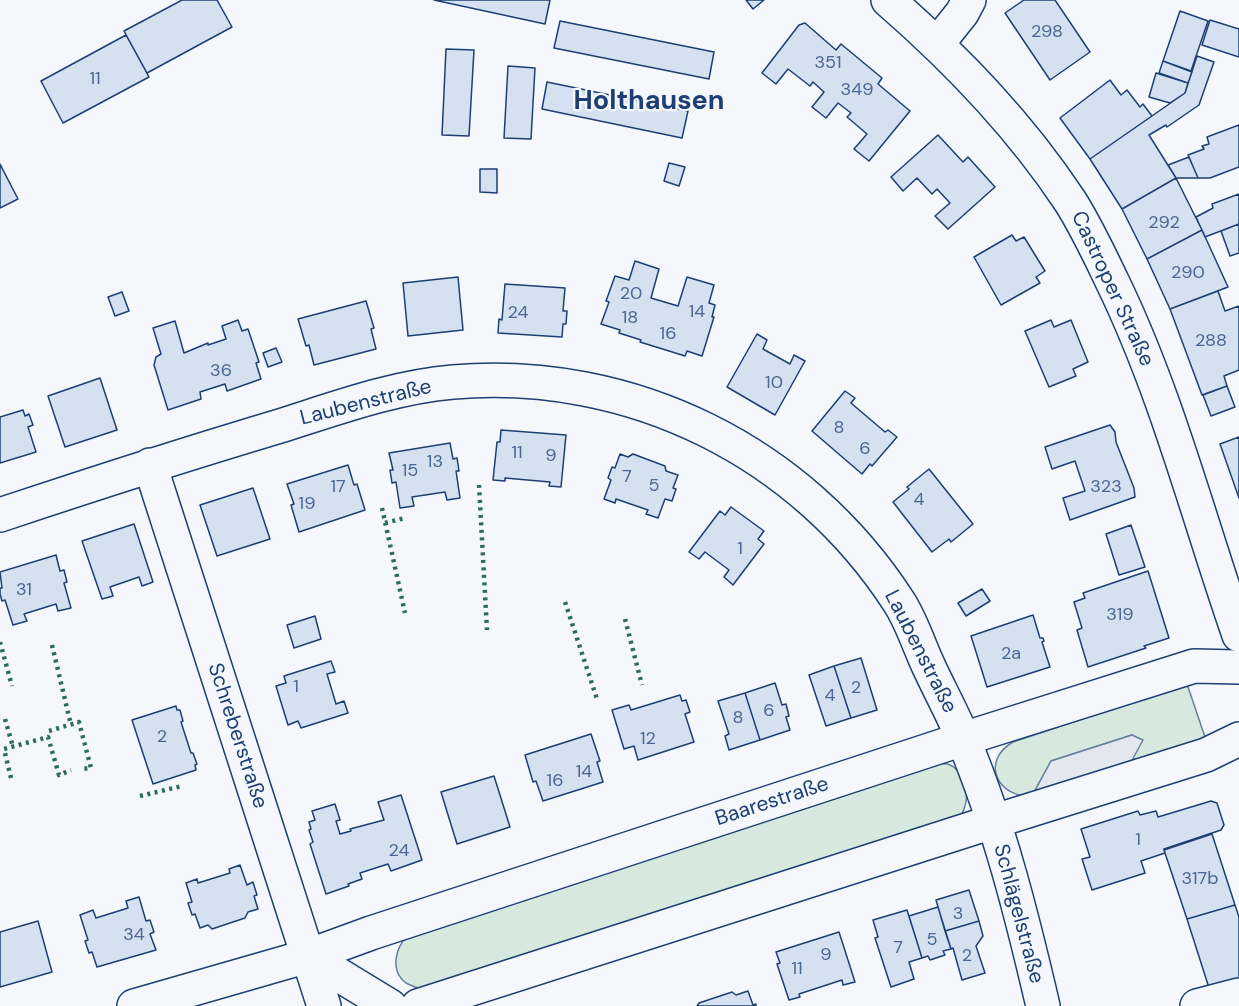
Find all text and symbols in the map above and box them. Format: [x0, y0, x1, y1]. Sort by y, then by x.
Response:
house number: 298 [1031, 21, 1063, 43]
house number: 351 [814, 52, 842, 74]
house number: 11 [89, 68, 101, 90]
house number: 349 [841, 79, 873, 101]
district label: Holthausen [573, 86, 725, 118]
street label: Castroper Straße [1065, 207, 1159, 371]
house number: 292 [1148, 212, 1180, 234]
house number: 290 [1171, 262, 1205, 284]
house number: 20 [620, 283, 642, 305]
house number: 14 [689, 301, 705, 323]
house number: 24 [508, 302, 528, 324]
house number: 18 [622, 307, 638, 329]
house number: 16 [660, 323, 676, 345]
house number: 288 [1195, 330, 1227, 352]
house number: 36 [210, 360, 232, 382]
house number: 10 [765, 372, 783, 394]
street label: Laubenstraße [298, 374, 434, 432]
house number: 8 [834, 417, 844, 439]
house number: 6 [859, 438, 871, 460]
house number: 11 [511, 442, 523, 464]
house number: 9 [545, 445, 557, 467]
house number: 13 [427, 451, 443, 473]
house number: 15 [402, 460, 418, 482]
house number: 7 [622, 466, 632, 488]
house number: 5 [649, 475, 659, 497]
house number: 17 [330, 476, 346, 498]
house number: 323 [1090, 476, 1122, 498]
house number: 4 [914, 489, 924, 511]
house number: 19 [299, 493, 315, 515]
house number: 1 [737, 538, 743, 560]
house number: 31 [16, 579, 32, 601]
street label: Laubenstraße [878, 586, 962, 718]
house number: 319 [1106, 604, 1134, 626]
house number: 2a [1001, 643, 1021, 665]
street label: Schreberstraße [202, 660, 272, 812]
house number: 1 [293, 676, 299, 698]
house number: 2 [851, 677, 861, 699]
house number: 4 [825, 685, 835, 707]
house number: 6 [763, 700, 775, 722]
house number: 8 [733, 707, 743, 729]
house number: 2 [157, 726, 167, 748]
house number: 12 [640, 728, 656, 750]
house number: 14 [576, 761, 592, 783]
house number: 16 [547, 770, 563, 792]
street label: Baarestraße [712, 772, 832, 832]
house number: 1 [1135, 829, 1141, 851]
house number: 24 [389, 840, 409, 862]
street label: Schlägelstraße [987, 842, 1049, 986]
house number: 317b [1182, 868, 1218, 890]
house number: 3 [953, 903, 963, 925]
house number: 34 [123, 924, 145, 946]
house number: 5 [927, 929, 937, 951]
house number: 7 [893, 937, 903, 959]
house number: 9 [820, 944, 832, 966]
house number: 2 [962, 945, 972, 967]
house number: 11 [791, 958, 803, 980]

